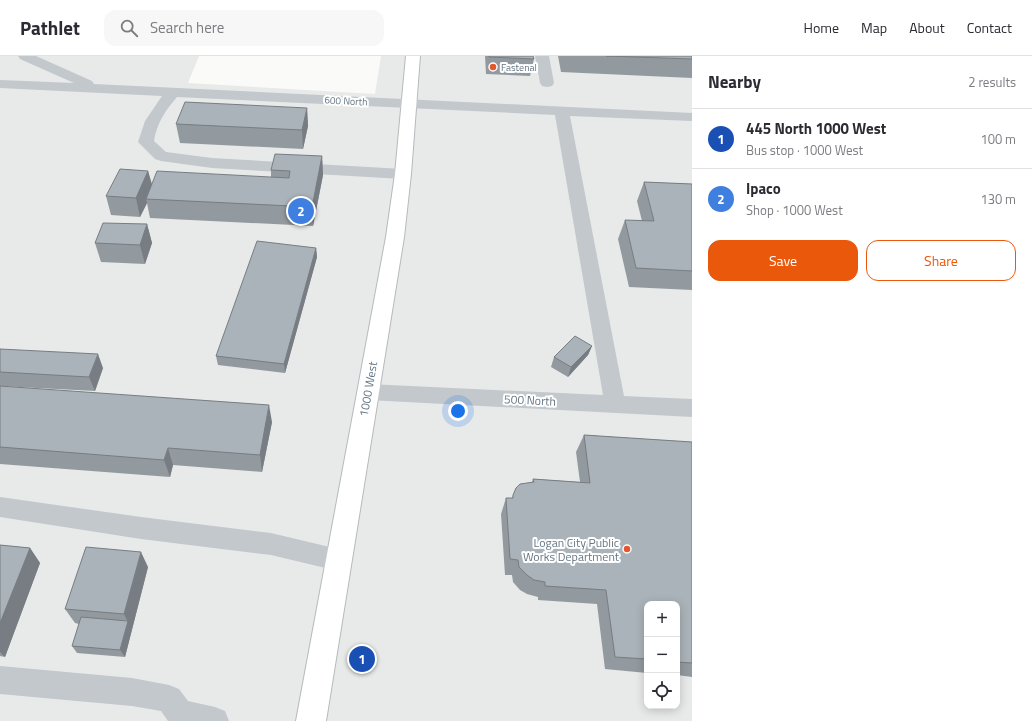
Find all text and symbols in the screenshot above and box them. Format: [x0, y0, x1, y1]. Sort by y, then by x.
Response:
search box [104, 10, 384, 46]
text: Pathlet [20, 13, 80, 42]
text: Search here [150, 16, 224, 39]
icon: search [118, 17, 140, 39]
text: Home [804, 17, 839, 38]
text: Map [861, 17, 887, 38]
text: About [909, 17, 945, 38]
text: Contact [967, 17, 1012, 38]
place label: Fastenal [501, 60, 537, 75]
marker: Fastenal [488, 62, 498, 72]
text: Nearby [708, 69, 761, 95]
text: 2 results [968, 72, 1016, 92]
street label: 600 North [324, 92, 368, 110]
text: 445 North 1000 West [746, 117, 886, 140]
text: 1 [717, 129, 725, 149]
text: 100 m [980, 129, 1016, 149]
text: Bus stop · 1000 West [746, 140, 863, 160]
text: Ipaco [746, 177, 781, 200]
text: 2 [717, 189, 725, 209]
text: 130 m [980, 189, 1016, 209]
pin: 2 [288, 196, 314, 226]
text: Shop · 1000 West [746, 200, 843, 220]
button: Save [708, 240, 858, 281]
button: Share [866, 240, 1016, 281]
street label: 1000 West [354, 359, 382, 418]
street label: 500 North [504, 389, 556, 411]
your location [448, 401, 468, 421]
place label: Logan City Public Works Department [523, 533, 620, 566]
marker: Logan City Public Works Department [622, 544, 632, 554]
map controls [644, 601, 680, 709]
button: + [644, 601, 680, 637]
button: − [644, 637, 680, 673]
pin: 1 [349, 644, 375, 674]
button: locate [644, 673, 680, 709]

